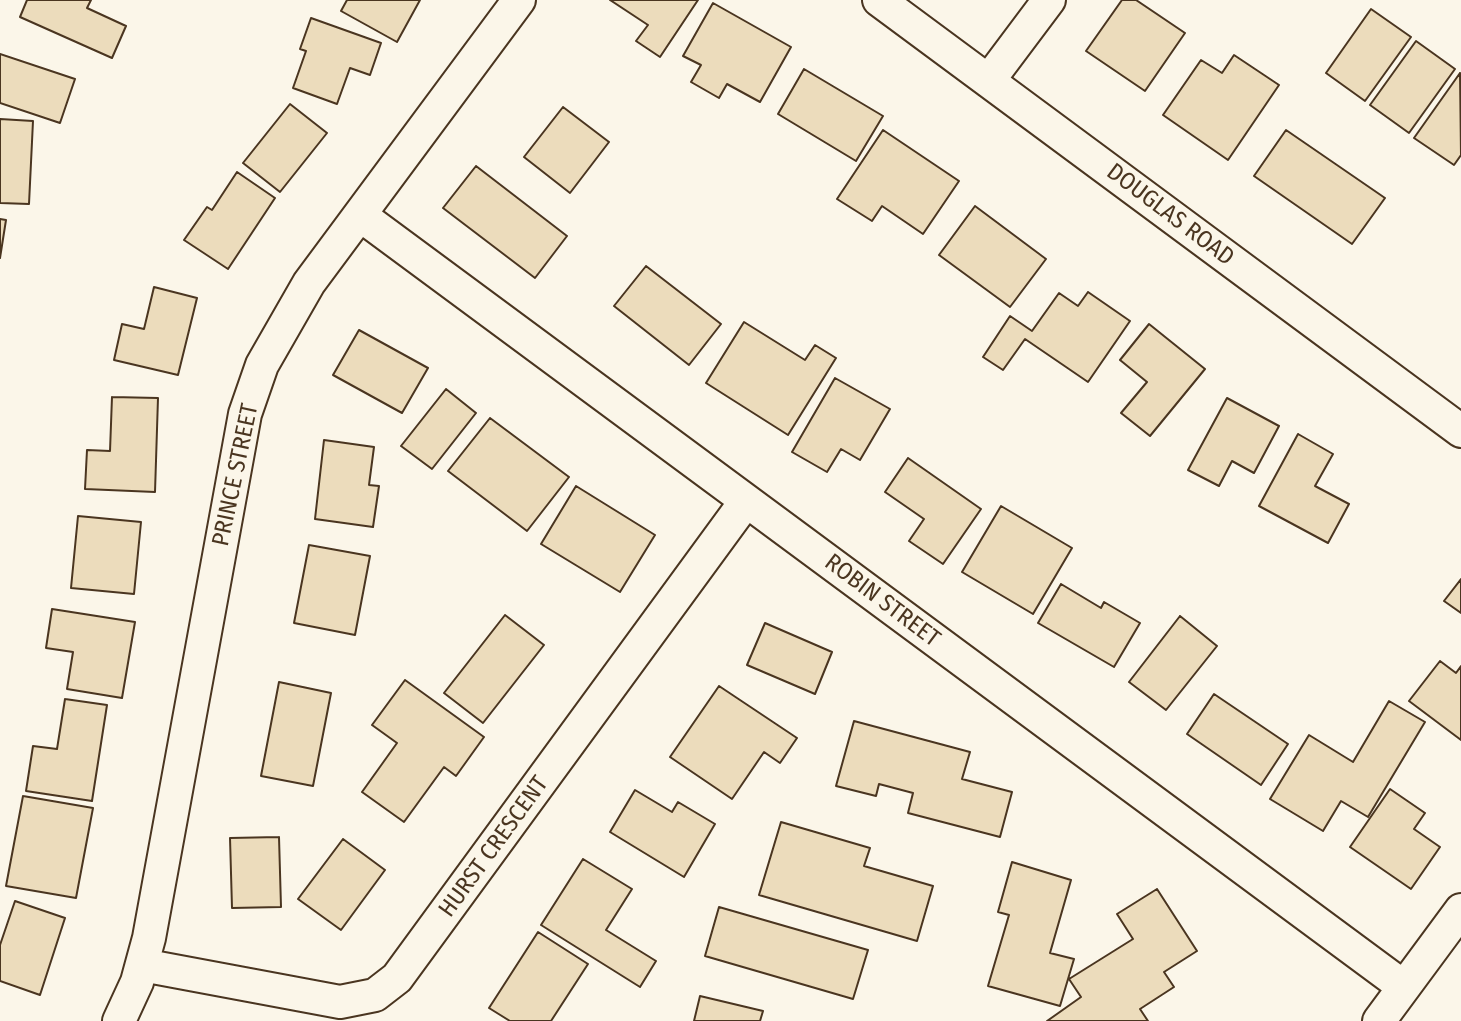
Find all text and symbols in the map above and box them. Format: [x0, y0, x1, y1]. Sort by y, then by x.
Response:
street label: DOUGLAS ROAD [1101, 158, 1239, 272]
street label: PRINCE STREET [207, 401, 265, 549]
street label: ROBIN STREET [819, 548, 945, 654]
street label: HURST CRESCENT [433, 771, 555, 923]

